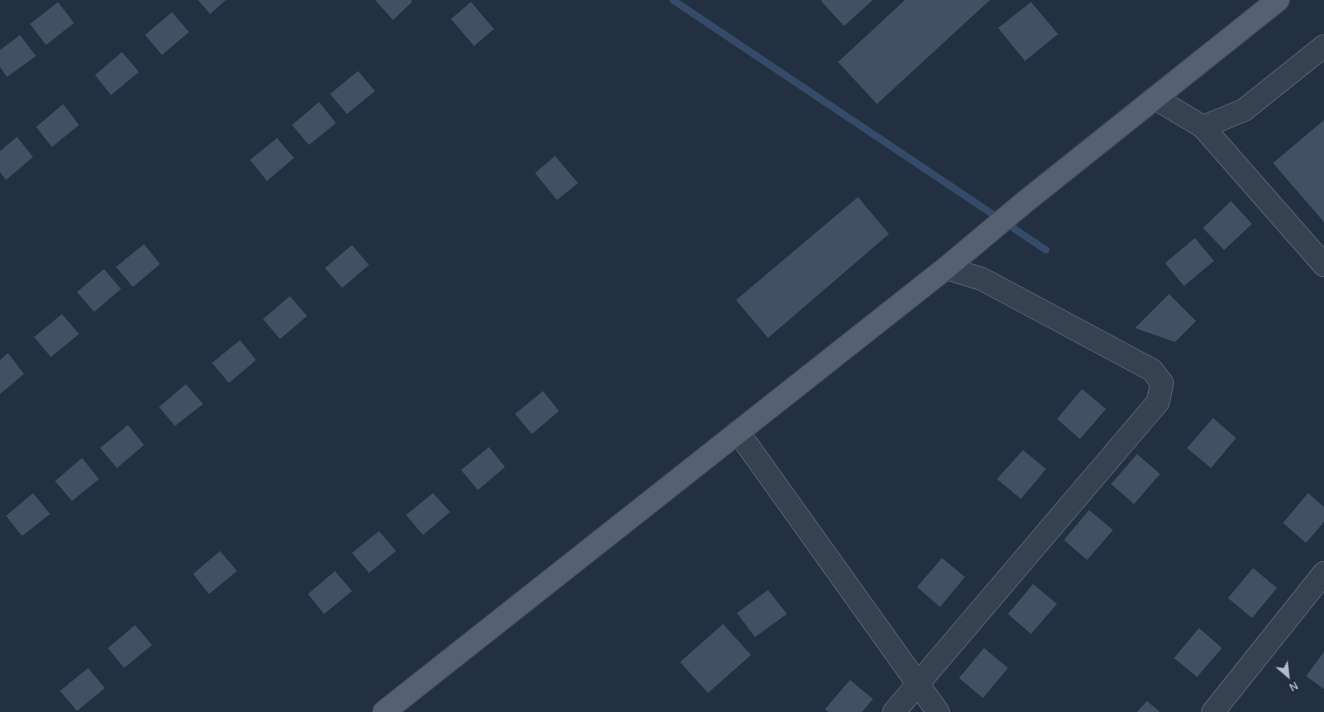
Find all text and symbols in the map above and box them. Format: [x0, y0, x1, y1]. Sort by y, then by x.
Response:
north arrow [1268, 656, 1308, 696]
text: N [1287, 679, 1301, 696]

